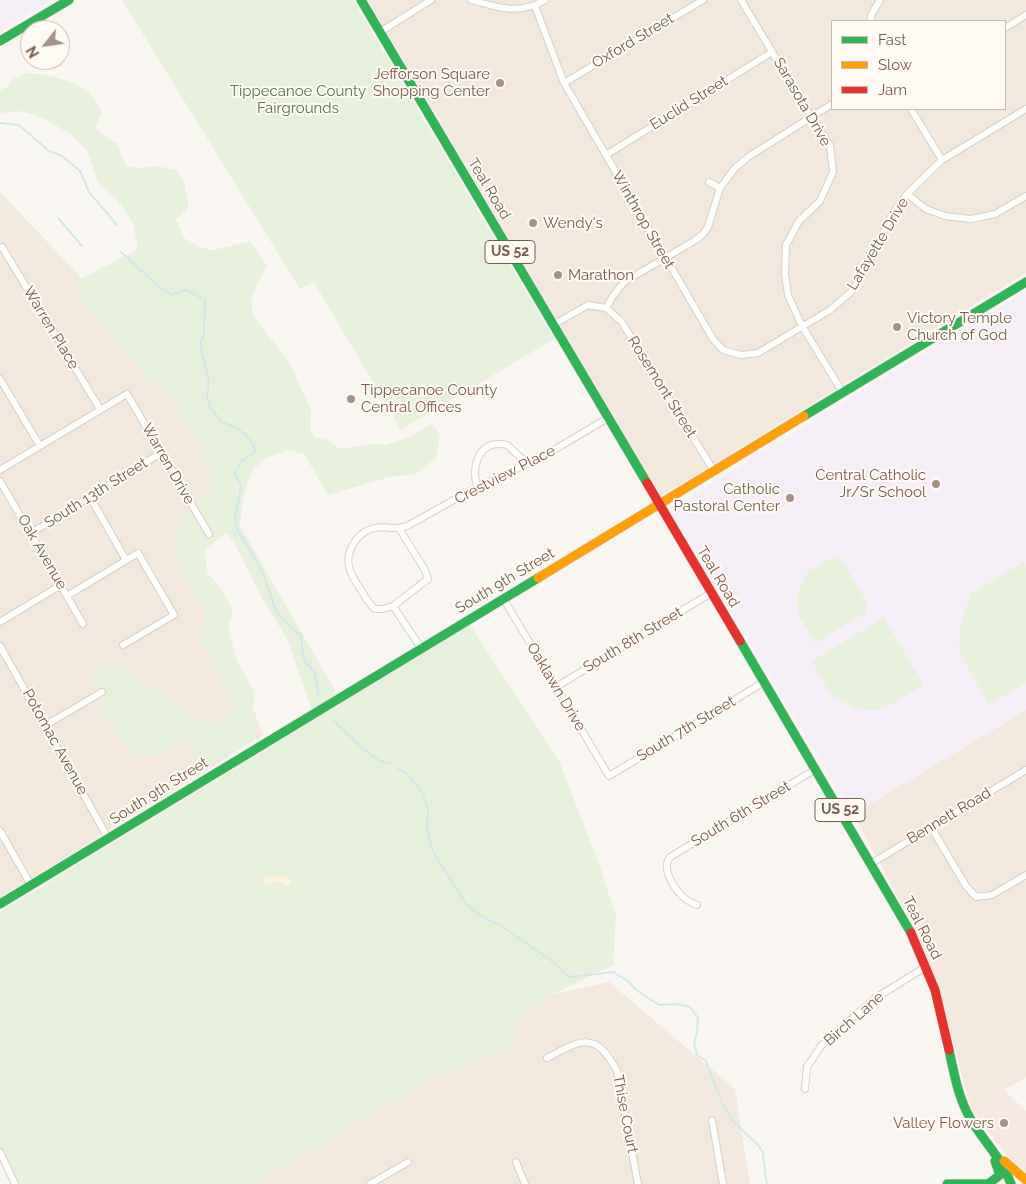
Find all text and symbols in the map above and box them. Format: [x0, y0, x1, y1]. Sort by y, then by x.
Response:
street label: Oxford Street [589, 10, 677, 72]
north arrow [20, 20, 70, 70]
legend [831, 20, 1006, 110]
text: Fast [878, 31, 906, 49]
text: N [23, 43, 42, 61]
street label: Sarasota Drive [769, 54, 835, 150]
text: Slow [878, 56, 912, 74]
place label: Jefforson Square Shopping Center [373, 65, 490, 100]
street label: Euclid Street [647, 72, 731, 134]
marker: Jefforson Square Shopping Center [494, 77, 506, 89]
text: Jam [878, 81, 907, 99]
park label: Tippecanoe County Fairgrounds [230, 82, 366, 117]
street label: Teal Road [464, 155, 514, 223]
street label: Winthrop Street [608, 168, 678, 272]
street label: Lafayette Drive [843, 195, 913, 293]
place label: Wendy's [543, 214, 603, 232]
marker: Wendy's [527, 217, 539, 229]
road number: US 52 [485, 240, 535, 264]
place label: Marathon [568, 266, 634, 284]
marker: Marathon [552, 269, 564, 281]
street label: Warren Place [19, 283, 83, 373]
place label: Victory Temple Church of God [907, 309, 1012, 344]
marker: Victory Temple Church of God [891, 321, 903, 333]
street label: Rosemont Street [624, 333, 700, 441]
place label: Tippecanoe County Central Offices [361, 381, 497, 416]
marker: Tippecanoe County Central Offices [345, 393, 357, 405]
street label: Warren Drive [138, 420, 198, 508]
street label: Crestview Place [452, 442, 558, 508]
street label: South 13th Street [41, 454, 151, 532]
place label: Central Catholic Jr/Sr School [815, 466, 926, 501]
marker: Central Catholic Jr/Sr School [930, 478, 942, 490]
place label: Catholic Pastoral Center [673, 480, 780, 515]
marker: Catholic Pastoral Center [784, 492, 796, 504]
street label: Oak Avenue [13, 511, 71, 593]
street label: Teal Road [693, 543, 743, 611]
street label: South 9th Street [452, 544, 558, 618]
street label: South 8th Street [580, 603, 686, 677]
street label: Oaklawn Drive [523, 640, 589, 734]
street label: Potomac Avenue [18, 686, 92, 798]
street label: South 7th Street [633, 693, 739, 765]
street label: South 9th Street [107, 754, 211, 828]
street label: South 6th Street [688, 777, 794, 851]
street label: Bennett Road [904, 784, 994, 848]
road number: US 52 [815, 798, 865, 822]
street label: Teal Road [898, 893, 946, 963]
street label: Birch Lane [820, 988, 888, 1050]
street label: Thise Court [609, 1073, 641, 1155]
place label: Valley Flowers [893, 1114, 994, 1132]
marker: Valley Flowers [998, 1117, 1010, 1129]

